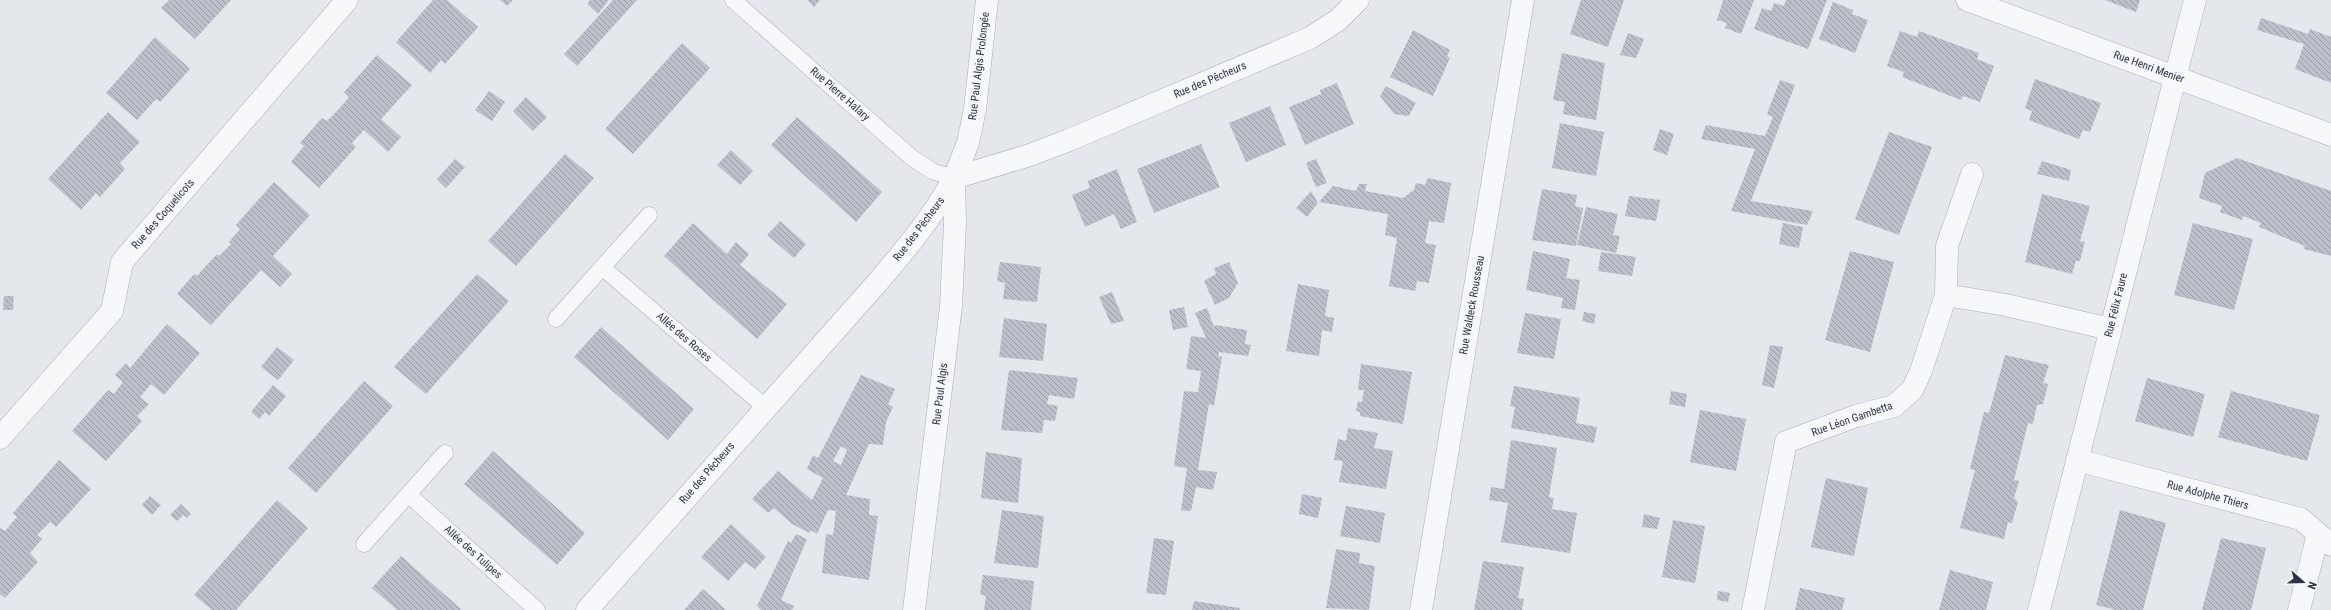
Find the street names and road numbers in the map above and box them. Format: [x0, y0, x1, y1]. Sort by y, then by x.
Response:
street label: Rue Paul Algis Prolongée [966, 11, 992, 121]
street label: Rue Henri Menier [2112, 48, 2187, 86]
street label: Rue des Pêcheurs [1172, 59, 1248, 101]
street label: Rue Pierre Halary [808, 65, 873, 124]
street label: Rue des Coquelicots [129, 176, 197, 252]
street label: Rue des Pêcheurs [891, 194, 947, 264]
street label: Rue Waldeck Rousseau [1457, 254, 1487, 356]
street label: Rue Félix Faure [2102, 272, 2130, 338]
street label: Allée des Roses [654, 309, 714, 365]
street label: Rue Paul Algis [930, 362, 950, 426]
street label: Rue Léon Gambetta [1810, 399, 1894, 439]
street label: Rue des Pêcheurs [677, 440, 737, 506]
street label: Rue Adolphe Thiers [2166, 478, 2250, 512]
street label: Allée des Tulipes [441, 523, 505, 581]

